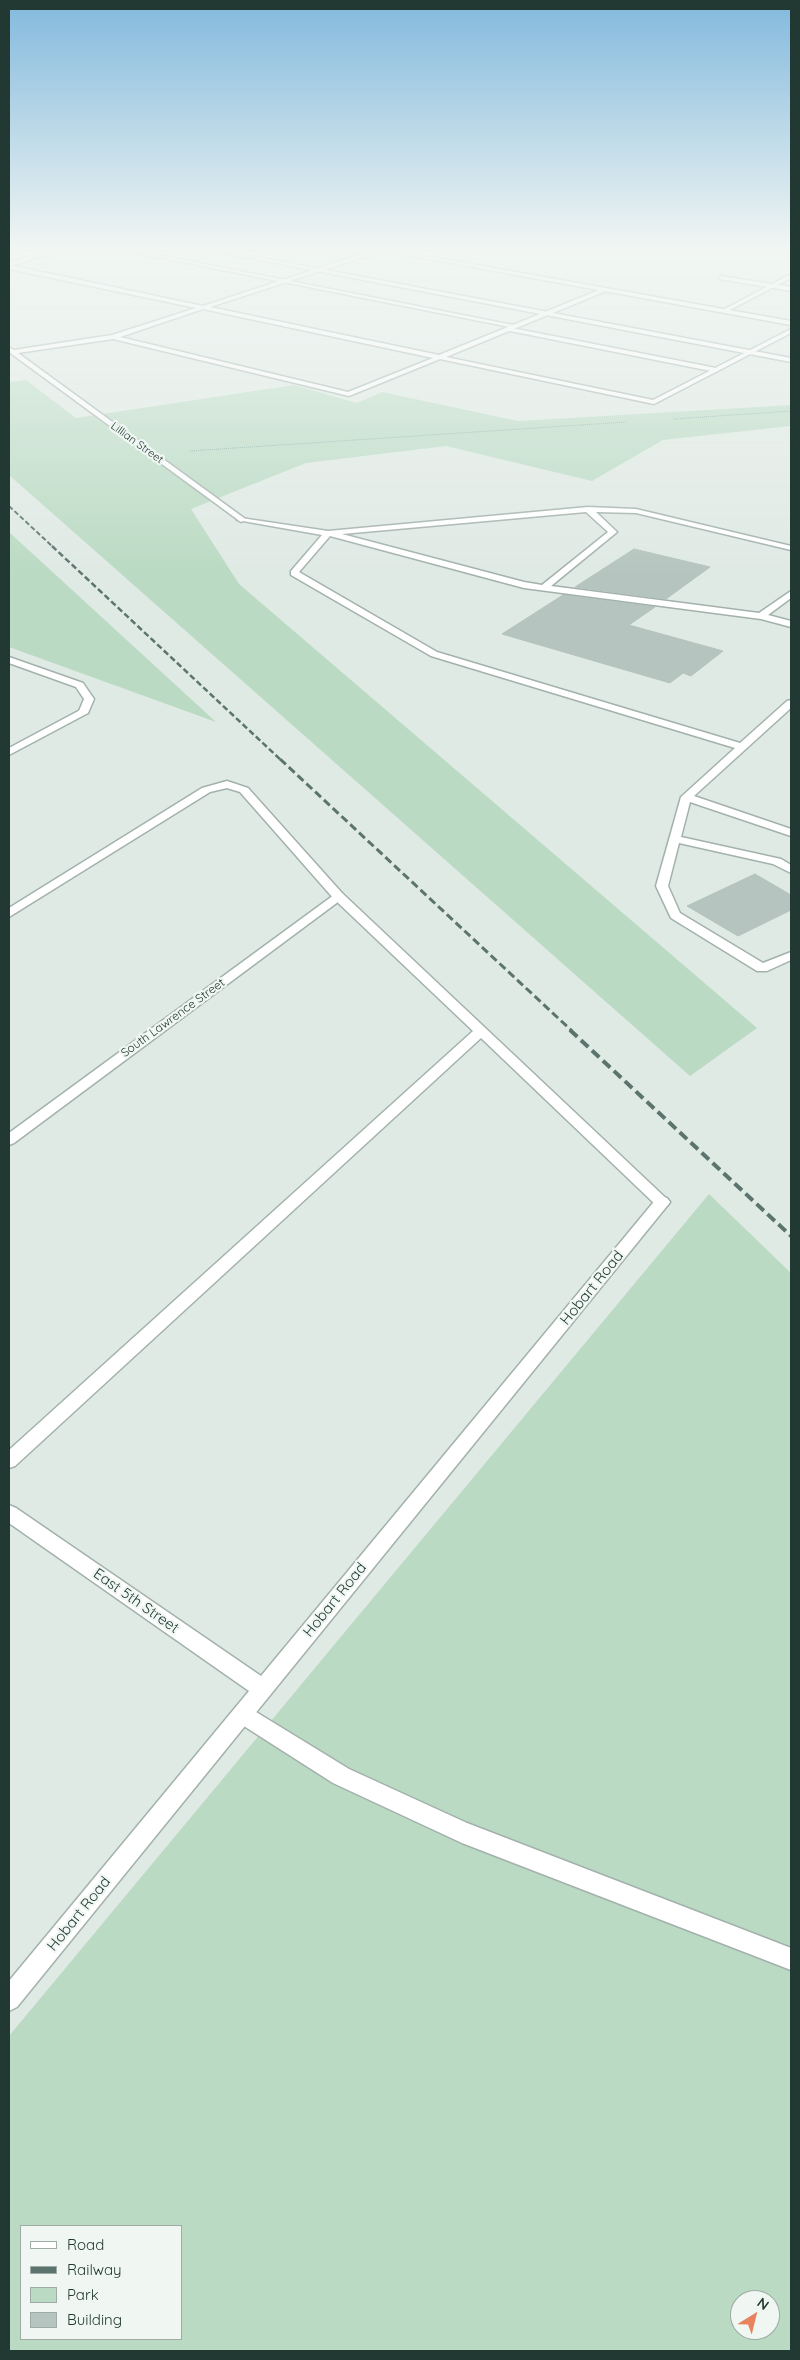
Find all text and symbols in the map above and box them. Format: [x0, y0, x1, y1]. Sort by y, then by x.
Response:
street label: Lillian Street [108, 420, 166, 466]
street label: South Lawrence Street [118, 976, 228, 1060]
street label: Hobart Road [557, 1247, 627, 1329]
street label: Hobart Road [300, 1559, 370, 1641]
street label: East 5th Street [90, 1565, 182, 1637]
street label: Hobart Road [44, 1873, 114, 1955]
legend [20, 2225, 182, 2340]
text: Road [67, 2235, 104, 2254]
text: Railway [67, 2260, 122, 2279]
text: Park [67, 2285, 99, 2304]
north arrow [730, 2290, 780, 2340]
text: N [754, 2293, 773, 2314]
text: Building [67, 2310, 122, 2329]

